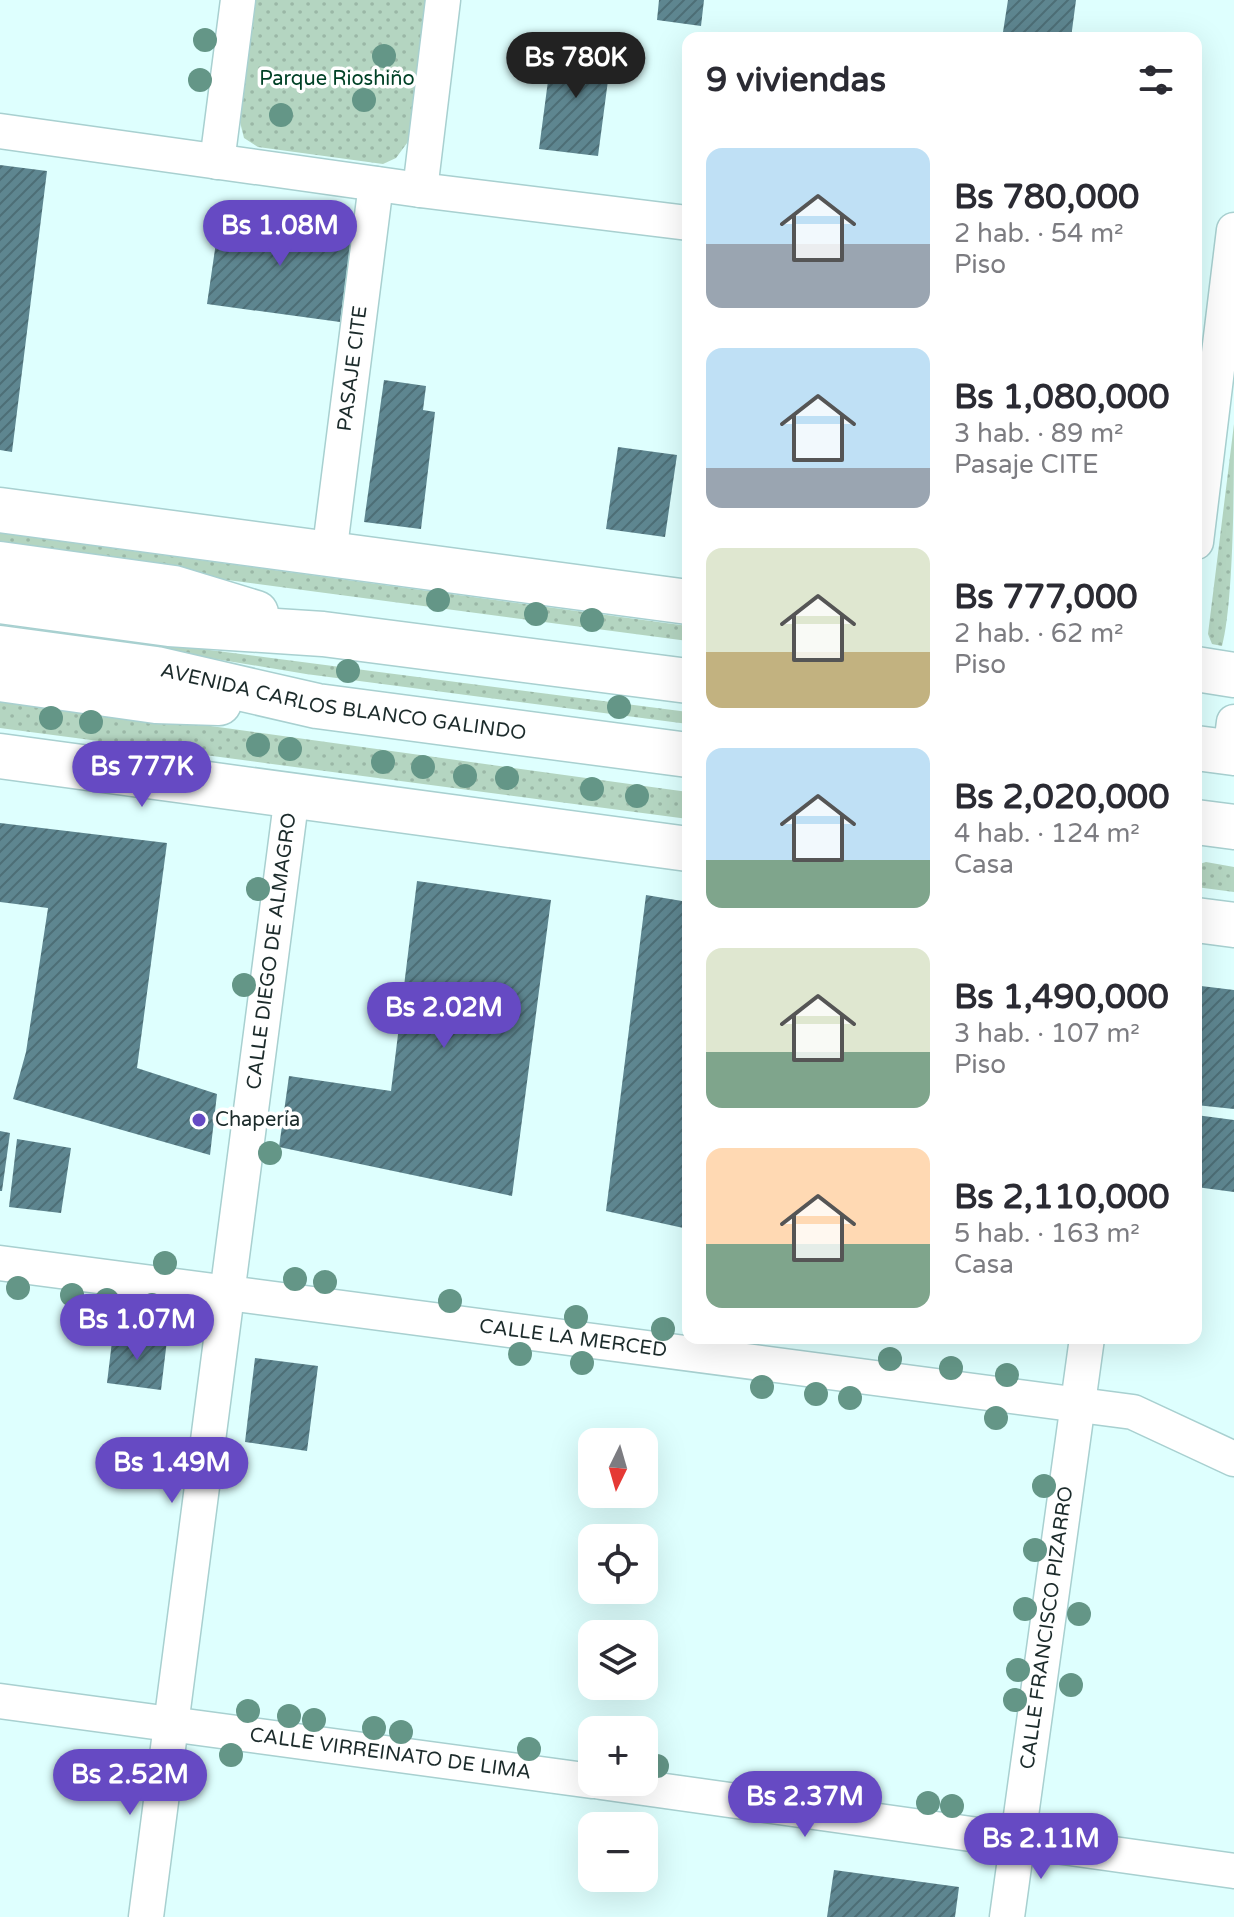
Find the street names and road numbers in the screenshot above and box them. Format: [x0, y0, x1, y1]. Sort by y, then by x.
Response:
street label: PASAJE CITE [333, 304, 372, 433]
street label: AVENIDA CARLOS BLANCO GALINDO [158, 658, 528, 746]
street label: CALLE DIEGO DE ALMAGRO [242, 811, 302, 1091]
street label: CALLE LA MERCED [478, 1314, 668, 1363]
street label: CALLE FRANCISCO PIZARRO [1016, 1485, 1078, 1771]
street label: CALLE VIRREINATO DE LIMA [248, 1723, 533, 1785]

